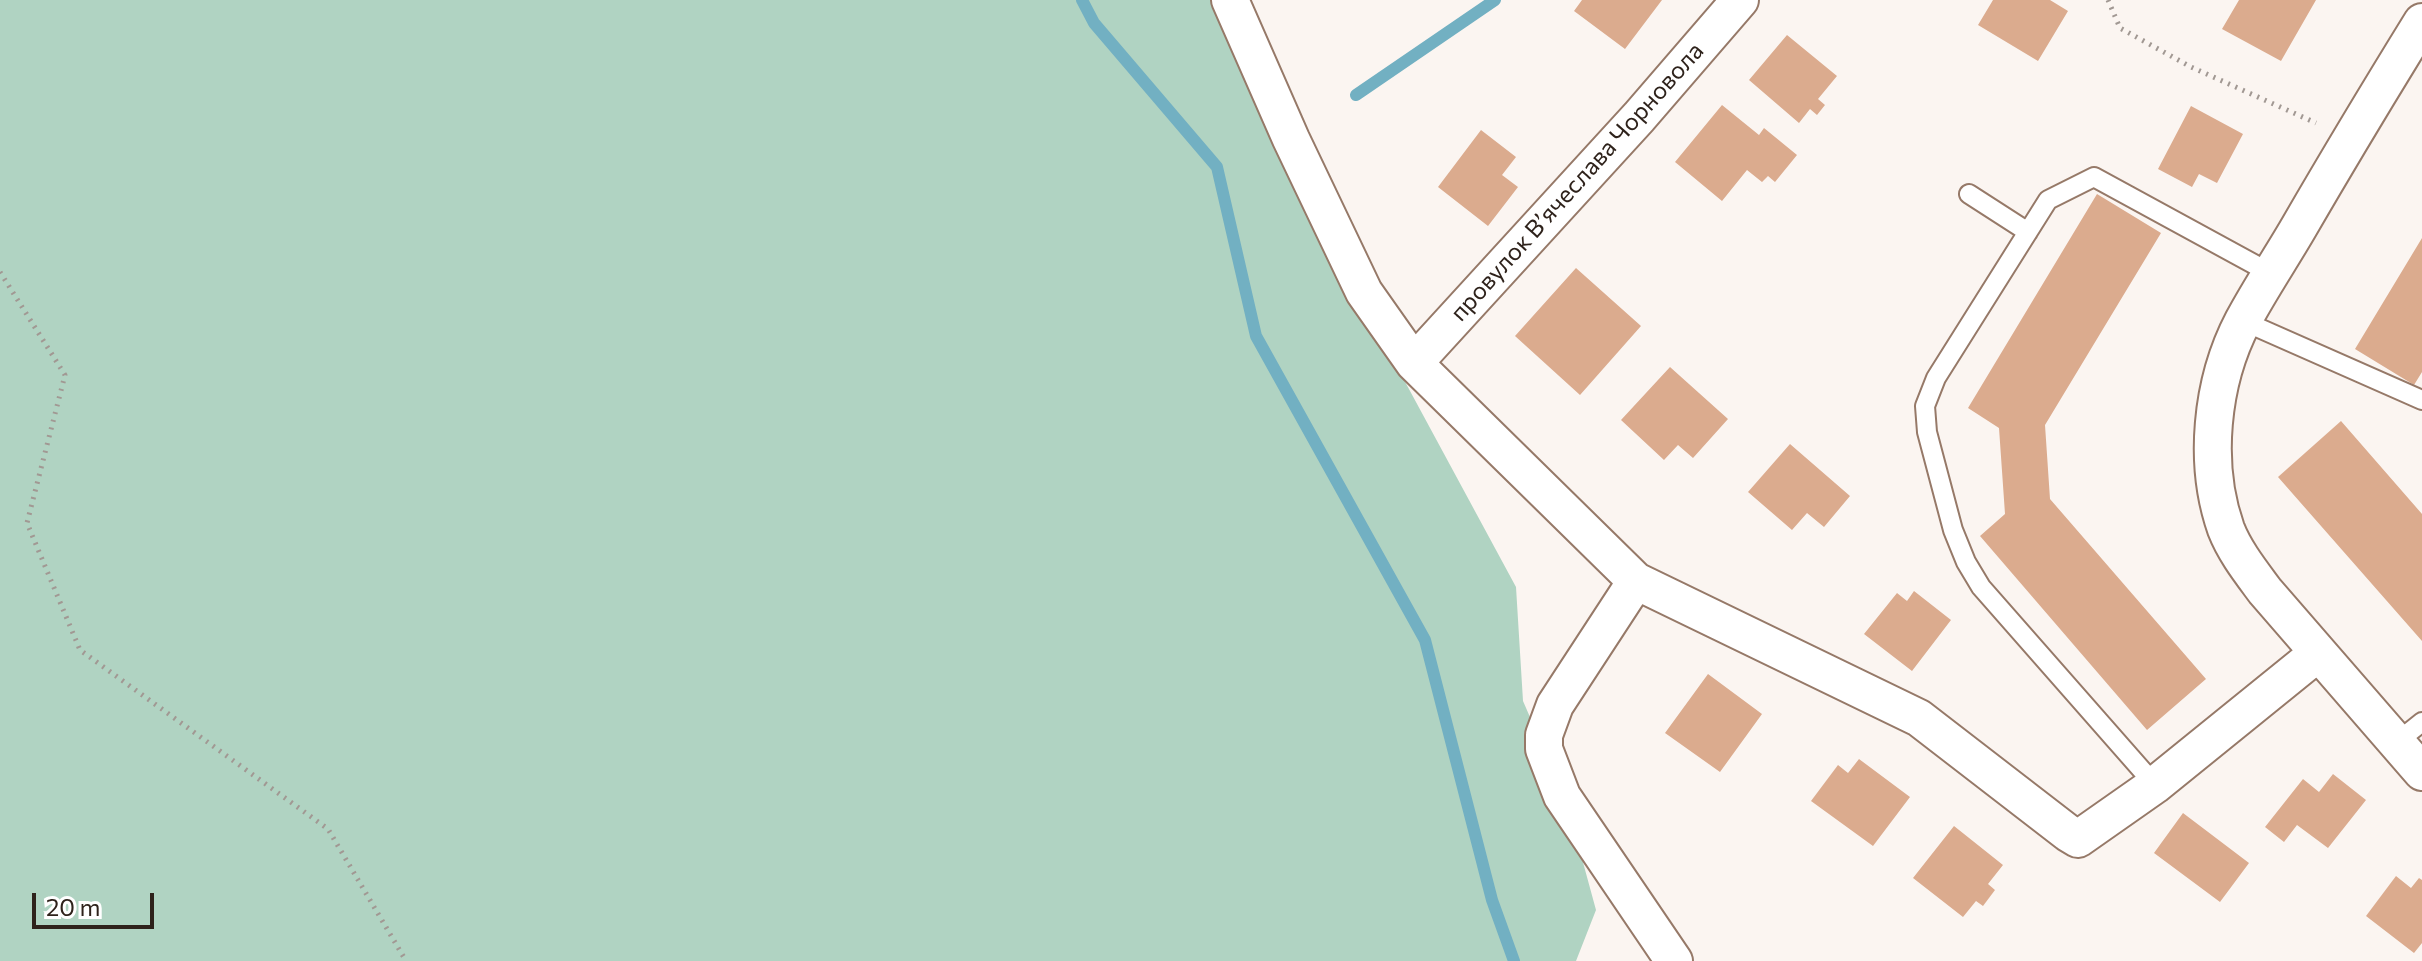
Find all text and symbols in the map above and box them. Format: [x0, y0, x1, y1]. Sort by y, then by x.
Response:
street label: провулок Вʼячеслава Чорновола [1444, 37, 1710, 327]
scale bar [36, 877, 158, 927]
text: 20 m [46, 892, 100, 921]

